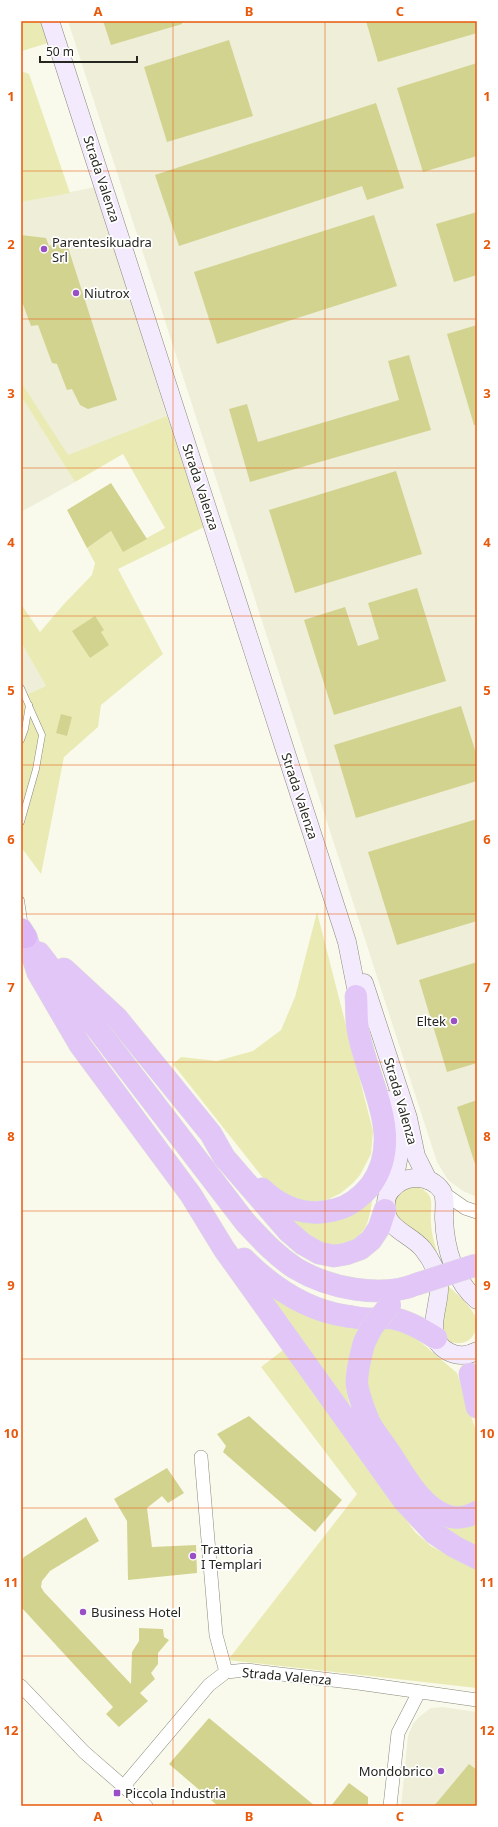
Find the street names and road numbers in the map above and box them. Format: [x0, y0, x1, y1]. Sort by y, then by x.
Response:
street label: Strada Valenza [80, 133, 124, 225]
street label: Strada Valenza [179, 441, 223, 533]
street label: Strada Valenza [278, 750, 322, 842]
street label: Strada Valenza [380, 1055, 422, 1147]
street label: Strada Valenza [241, 1663, 333, 1689]

